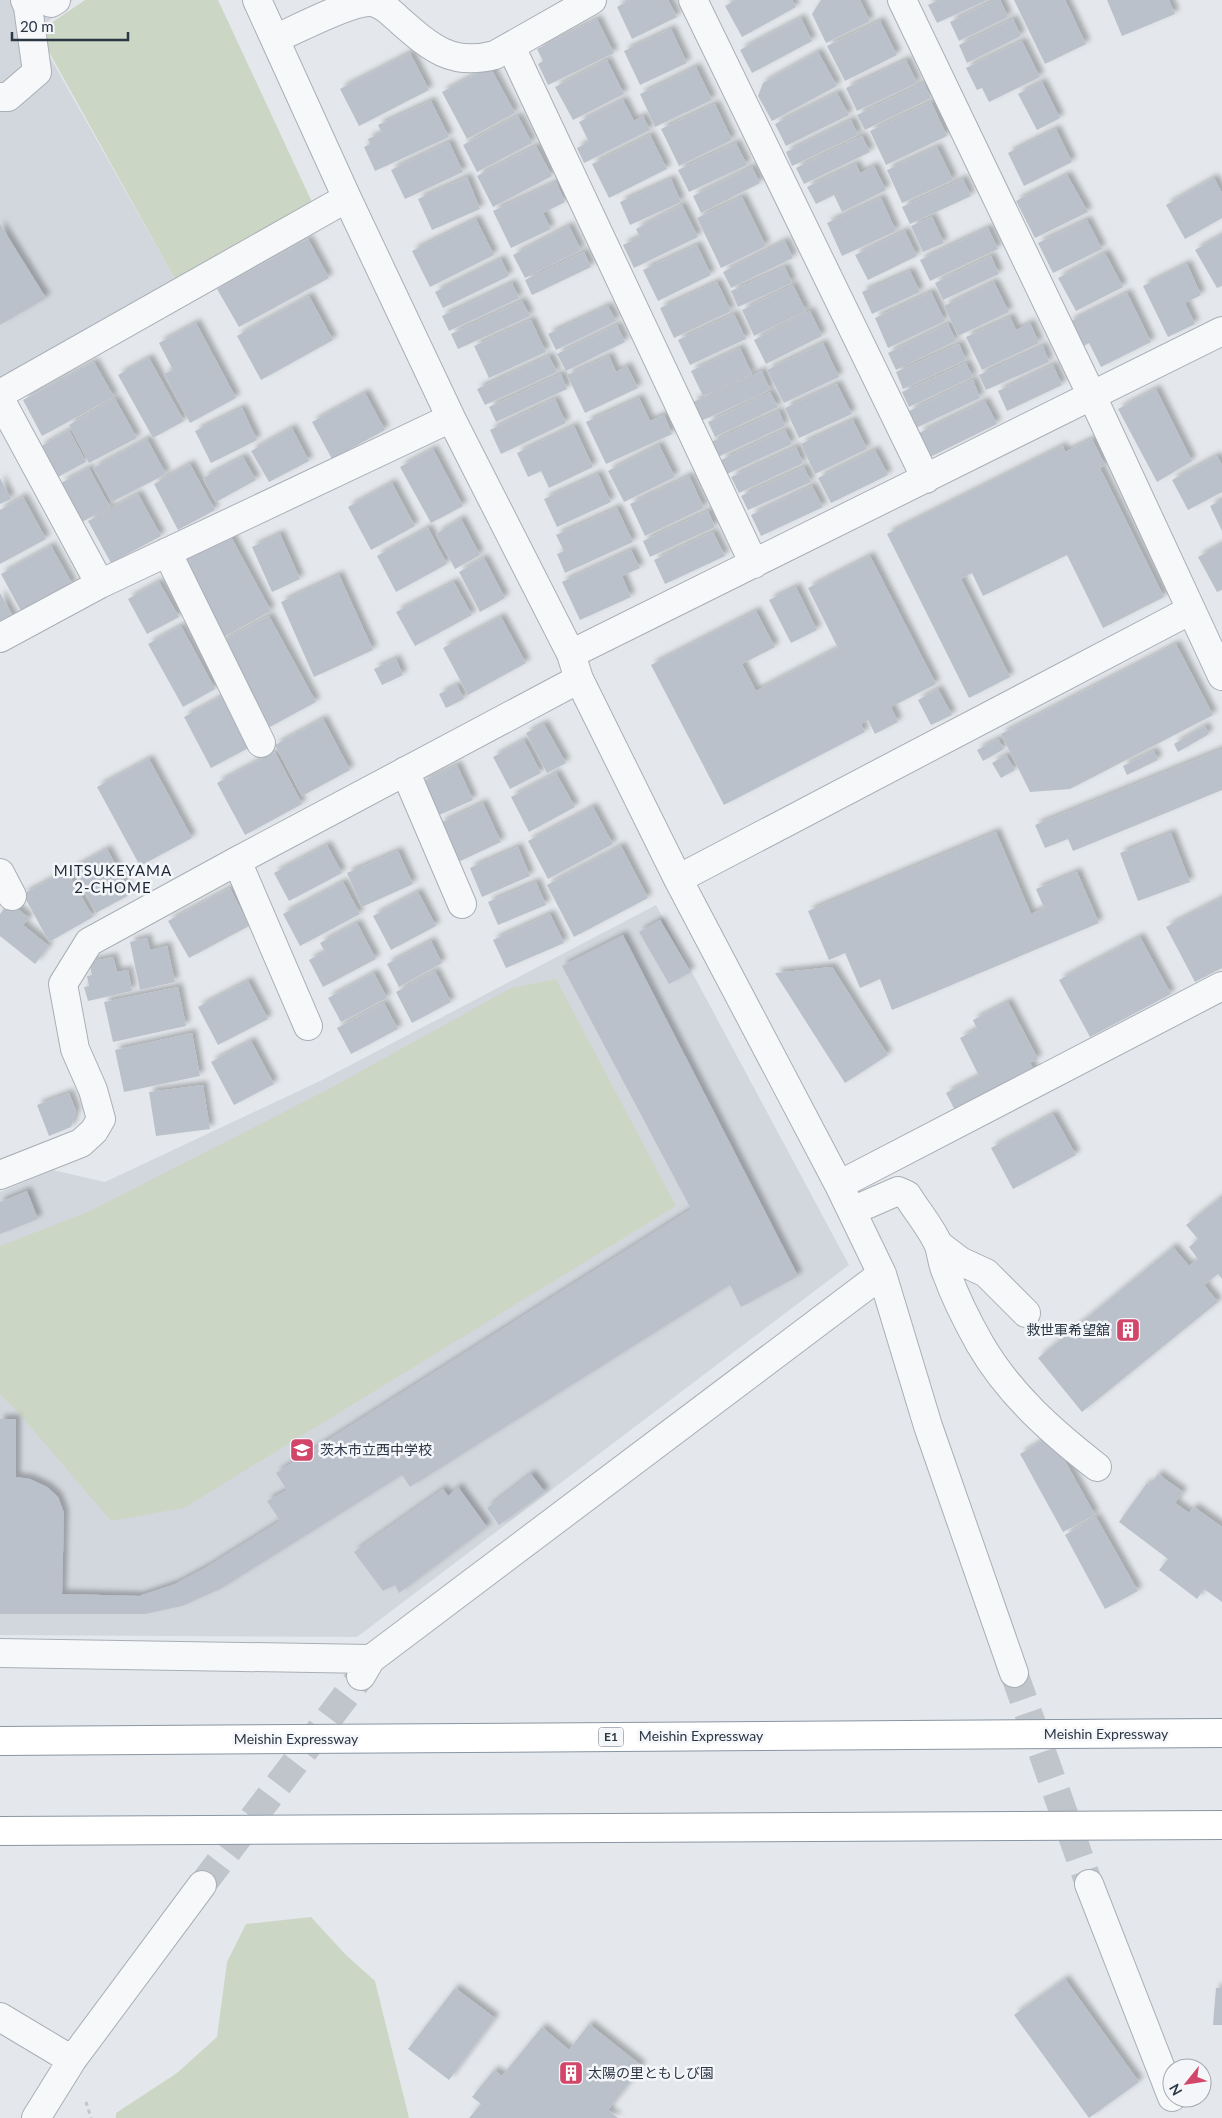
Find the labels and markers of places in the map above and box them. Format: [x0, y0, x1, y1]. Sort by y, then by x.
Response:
building icon: 救世軍希望舘 [1115, 1317, 1141, 1343]
place label: 救世軍希望舘 [1026, 1321, 1110, 1338]
school or university icon: 茨木市立西中学校 [289, 1437, 315, 1463]
place label: 茨木市立西中学校 [320, 1441, 432, 1458]
building icon: 太陽の里ともしび園 [558, 2060, 584, 2086]
place label: 太陽の里ともしび園 [588, 2064, 714, 2081]

